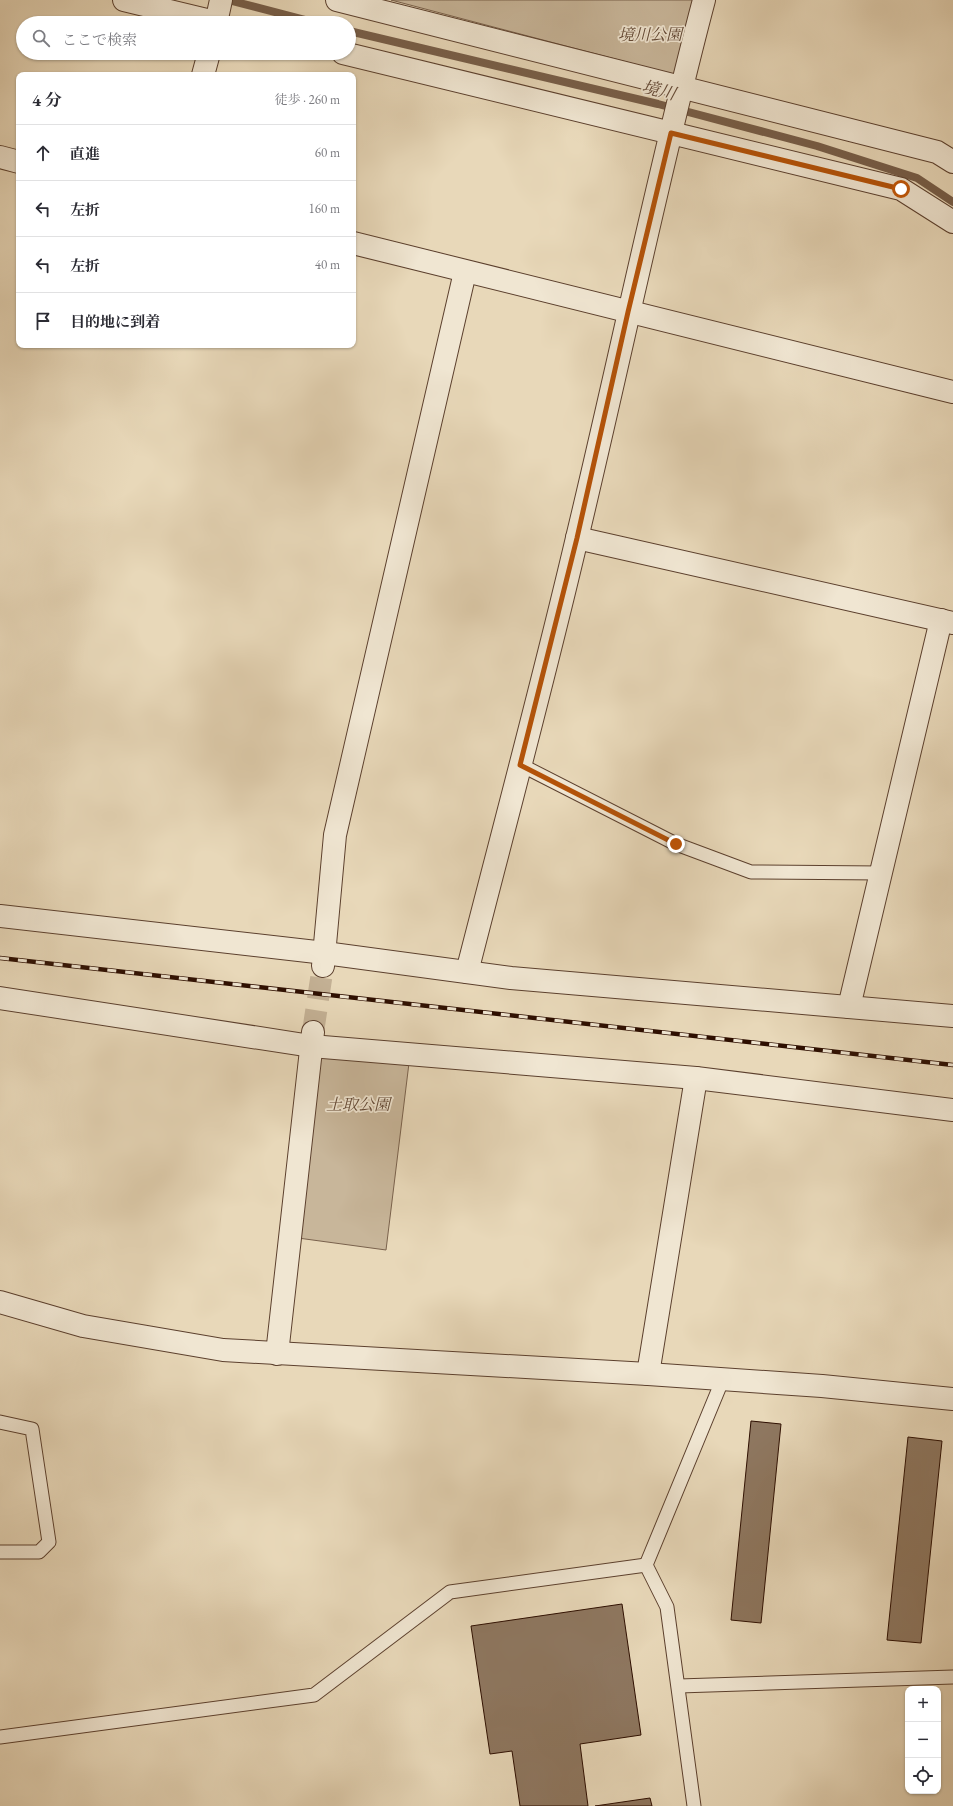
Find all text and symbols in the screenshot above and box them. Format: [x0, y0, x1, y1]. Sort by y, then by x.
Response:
search box [16, 16, 356, 60]
park label: 境川公園 [618, 24, 685, 45]
icon: search [30, 27, 52, 49]
text: ここで検索 [62, 30, 137, 49]
water label: 境川 [640, 75, 680, 105]
text: 4 分 [32, 89, 62, 111]
text: 徒歩 · 260 m [275, 91, 340, 108]
icon: ahead [32, 142, 54, 164]
text: 直進 [70, 144, 100, 163]
text: 60 m [315, 144, 340, 161]
route start [892, 180, 910, 198]
icon: left [32, 198, 54, 220]
text: 左折 [70, 200, 100, 219]
text: 160 m [309, 200, 340, 217]
icon: left [32, 254, 54, 276]
text: 左折 [70, 256, 100, 275]
text: 40 m [315, 256, 340, 273]
icon: arrive [32, 310, 54, 332]
text: 目的地に到着 [70, 312, 160, 331]
route end [667, 835, 685, 853]
park label: 土取公園 [326, 1094, 393, 1115]
map controls [905, 1686, 941, 1794]
button: + [905, 1686, 941, 1722]
button: − [905, 1722, 941, 1758]
button: locate [905, 1758, 941, 1794]

